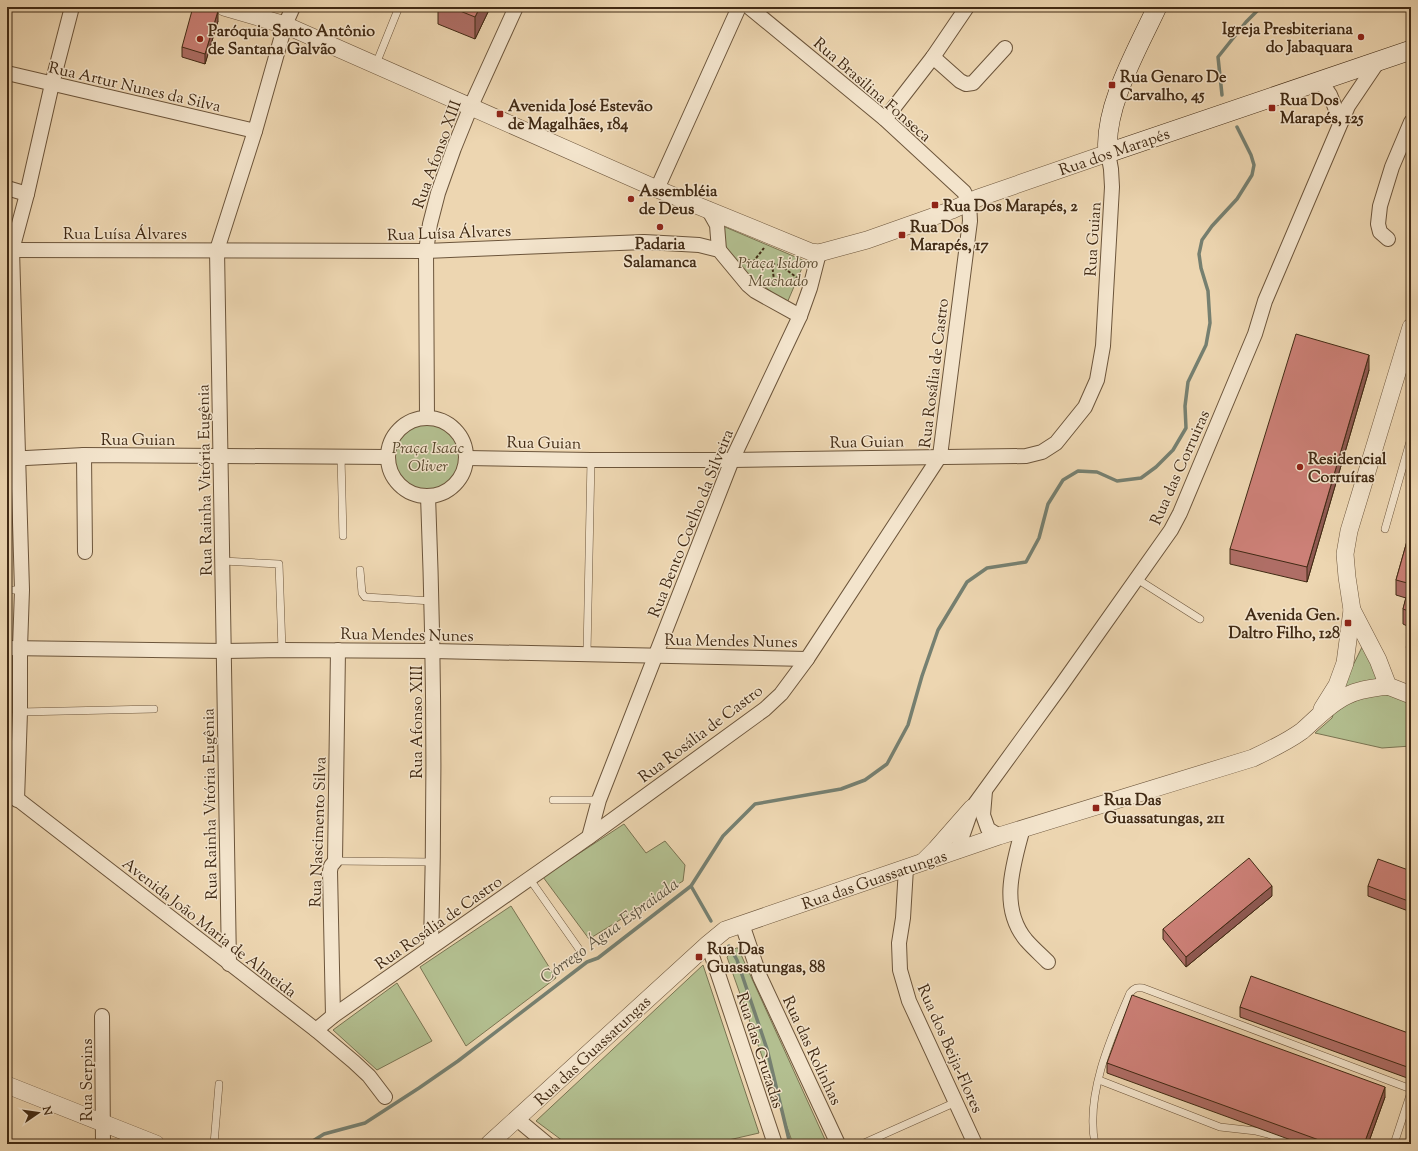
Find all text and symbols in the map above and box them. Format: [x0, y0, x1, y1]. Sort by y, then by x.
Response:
place label: Igreja Presbiteriana do Jabaquara [1222, 19, 1354, 60]
place label: Paróquia Santo Antônio de Santana Galvão [208, 21, 375, 62]
marker: Igreja Presbiteriana do Jabaquara [1356, 32, 1366, 42]
street label: Rua Brasilina Fonseca [807, 33, 936, 149]
marker: Paróquia Santo Antônio de Santana Galvão [195, 34, 205, 44]
street label: Rua Artur Nunes da Silva [46, 57, 223, 120]
place label: Rua Genaro De Carvalho, 45 [1120, 67, 1227, 108]
marker: Rua Genaro De Carvalho, 45 [1107, 80, 1117, 90]
place label: Rua Dos Marapés, 125 [1280, 90, 1364, 131]
place label: Avenida José Estevão de Magalhães, 184 [508, 96, 653, 137]
street label: Rua Afonso XIII [408, 98, 469, 212]
marker: Rua Dos Marapés, 125 [1267, 103, 1277, 113]
marker: Avenida José Estevão de Magalhães, 184 [495, 109, 505, 119]
street label: Rua dos Marapés [1056, 124, 1173, 183]
place label: Assembléia de Deus [639, 181, 718, 222]
marker: Assembléia de Deus [626, 194, 636, 204]
place label: Rua Dos Marapés, 2 [943, 196, 1078, 219]
marker: Rua Dos Marapés, 2 [930, 200, 940, 210]
street label: Rua Guian [1080, 201, 1109, 277]
place label: Rua Dos Marapés, 17 [910, 217, 990, 258]
street label: Rua Luísa Álvares [387, 221, 511, 248]
marker: Padaria Salamanca [655, 222, 665, 232]
street label: Rua Luísa Álvares [63, 224, 187, 247]
marker: Rua Dos Marapés, 17 [897, 230, 907, 240]
place label: Padaria Salamanca [623, 234, 697, 275]
park label: Praça Isidoro Machado [738, 253, 818, 294]
street label: Rua Rosália de Castro [915, 297, 956, 449]
street label: Rua Rainha Vitória Eugênia [193, 383, 220, 576]
street label: Rua das Corruiras [1146, 407, 1217, 529]
street label: Rua Bento Coelho da Silveira [644, 426, 741, 622]
street label: Rua Guian [101, 430, 176, 453]
street label: Rua Guian [829, 431, 905, 456]
street label: Rua Guian [506, 432, 582, 457]
park label: Praça Isaac Oliver [392, 438, 465, 479]
place label: Residencial Corruíras [1308, 449, 1387, 490]
marker: Residencial Corruíras [1295, 462, 1305, 472]
place label: Avenida Gen. Daltro Filho, 128 [1228, 605, 1340, 646]
marker: Avenida Gen. Daltro Filho, 128 [1343, 618, 1353, 628]
street label: Rua Mendes Nunes [340, 624, 474, 649]
street label: Rua Mendes Nunes [664, 630, 798, 655]
street label: Rua Afonso XIII [407, 665, 430, 779]
street label: Rua Rosália de Castro [634, 680, 769, 789]
street label: Rua Rainha Vitória Eugênia [198, 707, 225, 900]
street label: Rua Nascimento Silva [305, 756, 334, 908]
place label: Rua Das Guassatungas, 211 [1104, 790, 1225, 831]
marker: Rua Das Guassatungas, 211 [1091, 803, 1101, 813]
street label: Rua das Guassatungas [799, 846, 950, 917]
street label: Avenida João Maria de Almeida [116, 853, 301, 1005]
street label: Rua Rosália de Castro [371, 871, 508, 977]
water label: Córrego Água Espraiada [535, 872, 685, 990]
place label: Rua Das Guassatungas, 88 [707, 939, 825, 980]
marker: Rua Das Guassatungas, 88 [694, 952, 704, 962]
street label: Rua dos Beija-Flores [910, 981, 988, 1117]
street label: Rua das Cruzadas [729, 990, 788, 1112]
street label: Rua das Guassatungas [530, 992, 657, 1112]
street label: Rua das Rolinhas [775, 993, 846, 1110]
street label: Rua Serpins [77, 1038, 100, 1122]
north arrow [18, 1093, 58, 1133]
text: N [38, 1104, 56, 1117]

